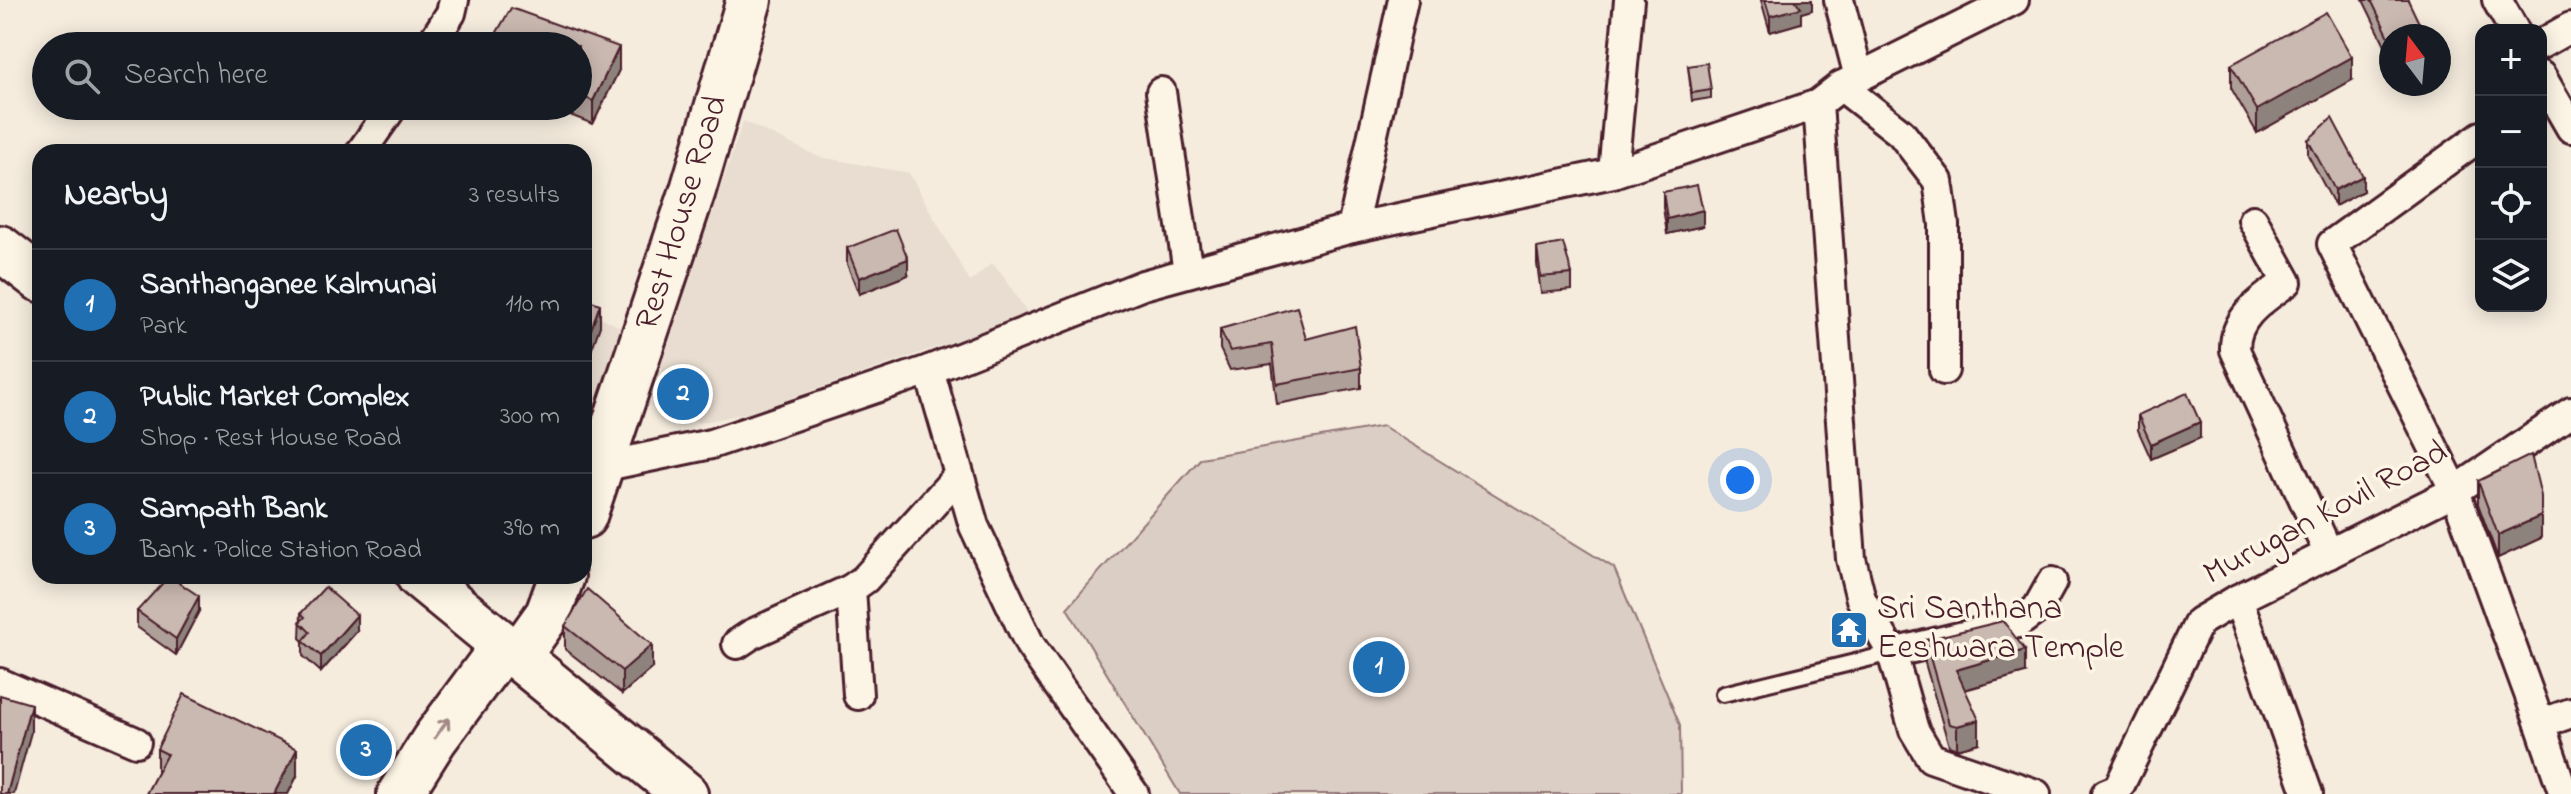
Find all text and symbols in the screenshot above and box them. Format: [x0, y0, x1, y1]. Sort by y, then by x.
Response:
north arrow [2379, 24, 2451, 96]
map controls [2475, 24, 2547, 312]
button: + [2475, 24, 2547, 96]
search box [32, 32, 592, 120]
icon: search [60, 54, 104, 98]
text: Search here [124, 54, 268, 98]
street label: Rest House Road [624, 89, 742, 337]
button: − [2475, 96, 2547, 168]
button: locate [2475, 168, 2547, 240]
text: Nearby [64, 171, 168, 221]
text: 3 results [469, 177, 560, 215]
button: layers [2475, 240, 2547, 312]
text: Santhanganee Kalmunai [140, 264, 437, 308]
text: 1 [86, 286, 94, 324]
text: 110 m [506, 286, 560, 324]
text: Park [140, 308, 187, 346]
pin: 2 [657, 364, 709, 424]
text: Public Market Complex [140, 376, 409, 420]
text: 2 [84, 398, 96, 436]
text: 300 m [500, 398, 560, 436]
text: Shop · Rest House Road [140, 420, 401, 458]
street label: Murugan Kovil Road [2195, 428, 2457, 600]
your location [1720, 460, 1760, 500]
text: Sampath Bank [140, 488, 327, 532]
text: 3 [85, 510, 95, 548]
text: 390 m [504, 510, 560, 548]
text: Bank · Police Station Road [140, 532, 422, 570]
place label: Sri Santhana Eeshwara Temple [1877, 585, 2125, 674]
temple icon: Sri Santhana Eeshwara Temple [1828, 609, 1870, 651]
pin: 1 [1353, 637, 1405, 697]
one-way arrow [433, 718, 450, 739]
pin: 3 [340, 720, 392, 780]

